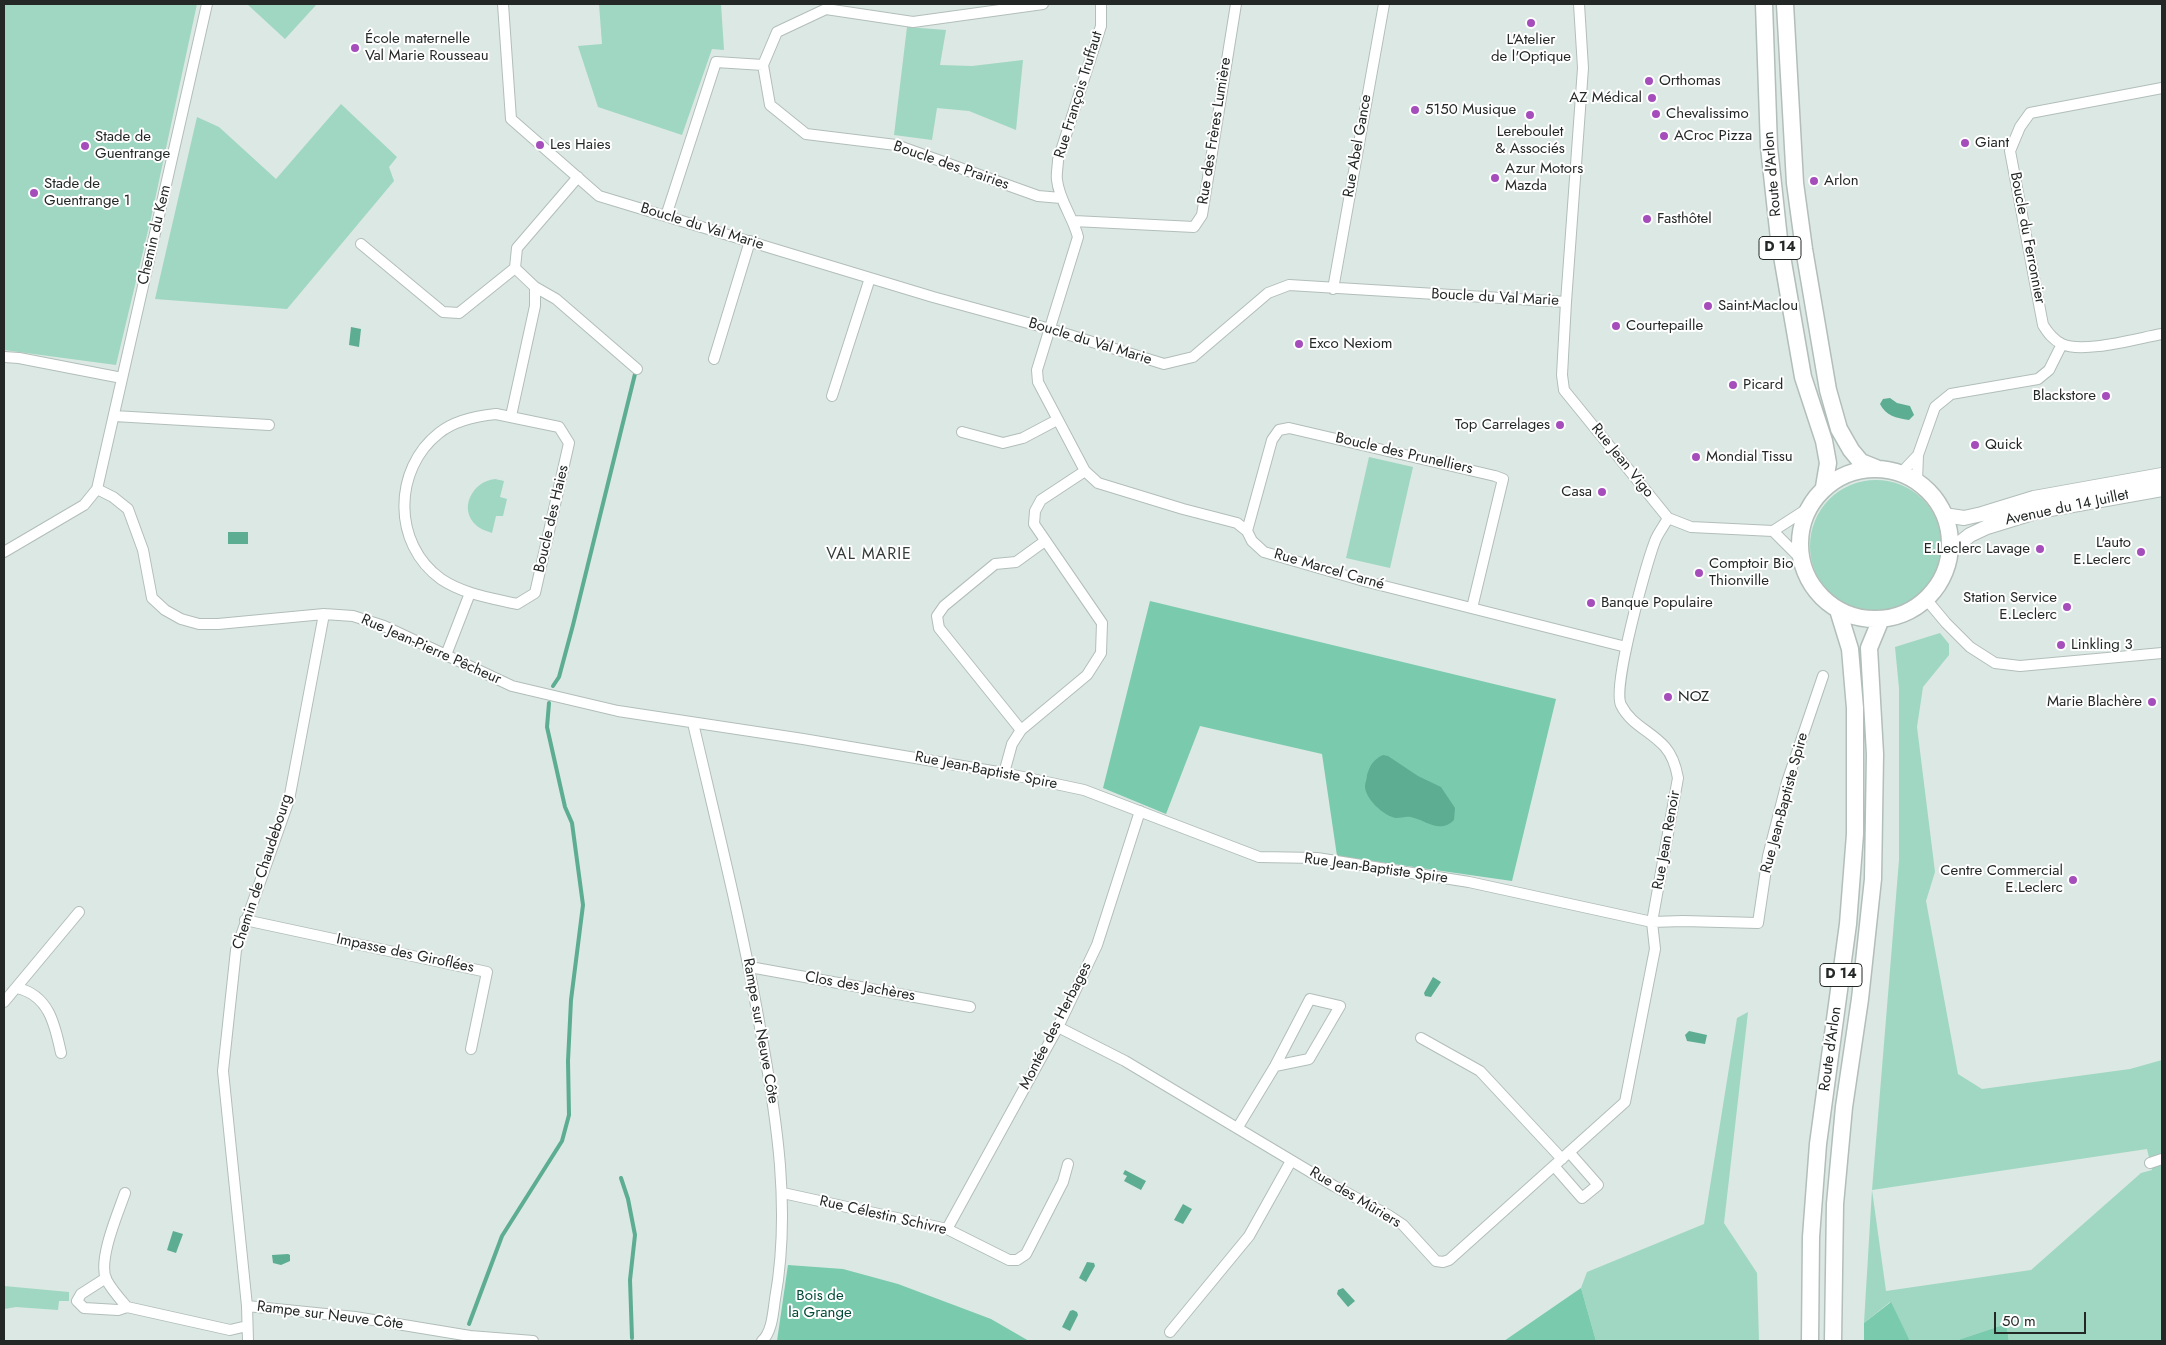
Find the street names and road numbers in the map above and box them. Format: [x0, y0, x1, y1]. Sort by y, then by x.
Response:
street label: Rue François Truffaut [1051, 29, 1107, 161]
street label: Rue des Frères Lumière [1194, 56, 1236, 206]
street label: Rue Abel Gance [1340, 93, 1376, 199]
street label: Route d'Arlon [1760, 131, 1786, 217]
street label: Boucle des Prairies [891, 138, 1011, 194]
street label: Boucle du Ferronnier [2005, 171, 2049, 305]
street label: Chemin du Kem [135, 183, 175, 287]
street label: Boucle du Val Marie [638, 200, 766, 254]
road number: D 14 [1759, 237, 1801, 260]
street label: Boucle du Val Marie [1431, 286, 1559, 310]
street label: Boucle du Val Marie [1026, 315, 1154, 369]
street label: Rue Jean Vigo [1587, 420, 1657, 502]
street label: Boucle des Prunelliers [1334, 429, 1474, 479]
street label: Boucle des Haies [531, 464, 573, 574]
street label: Avenue du 14 Juillet [2004, 486, 2130, 530]
street label: Rue Marcel Carné [1272, 546, 1386, 594]
street label: Rue Jean-Pierre Pêcheur [358, 611, 504, 689]
street label: Rue Jean-Baptiste Spire [1758, 731, 1812, 875]
street label: Rue Jean-Baptiste Spire [913, 748, 1059, 794]
street label: Rue Jean Renoir [1649, 789, 1685, 891]
street label: Chemin de Chaudebourg [229, 792, 297, 952]
street label: Rue Jean-Baptiste Spire [1303, 850, 1449, 888]
street label: Impasse des Giroflées [335, 931, 475, 977]
street label: Rampe sur Neuve Côte [738, 957, 782, 1105]
street label: Montée des Herbages [1016, 959, 1096, 1093]
road number: D 14 [1820, 964, 1862, 986]
street label: Clos des Jachères [804, 968, 916, 1006]
street label: Route d'Arlon [1816, 1005, 1846, 1093]
street label: Rue des Mûriers [1306, 1164, 1404, 1232]
street label: Rue Célestin Schivre [818, 1193, 948, 1239]
street label: Rampe sur Neuve Côte [256, 1298, 404, 1334]

